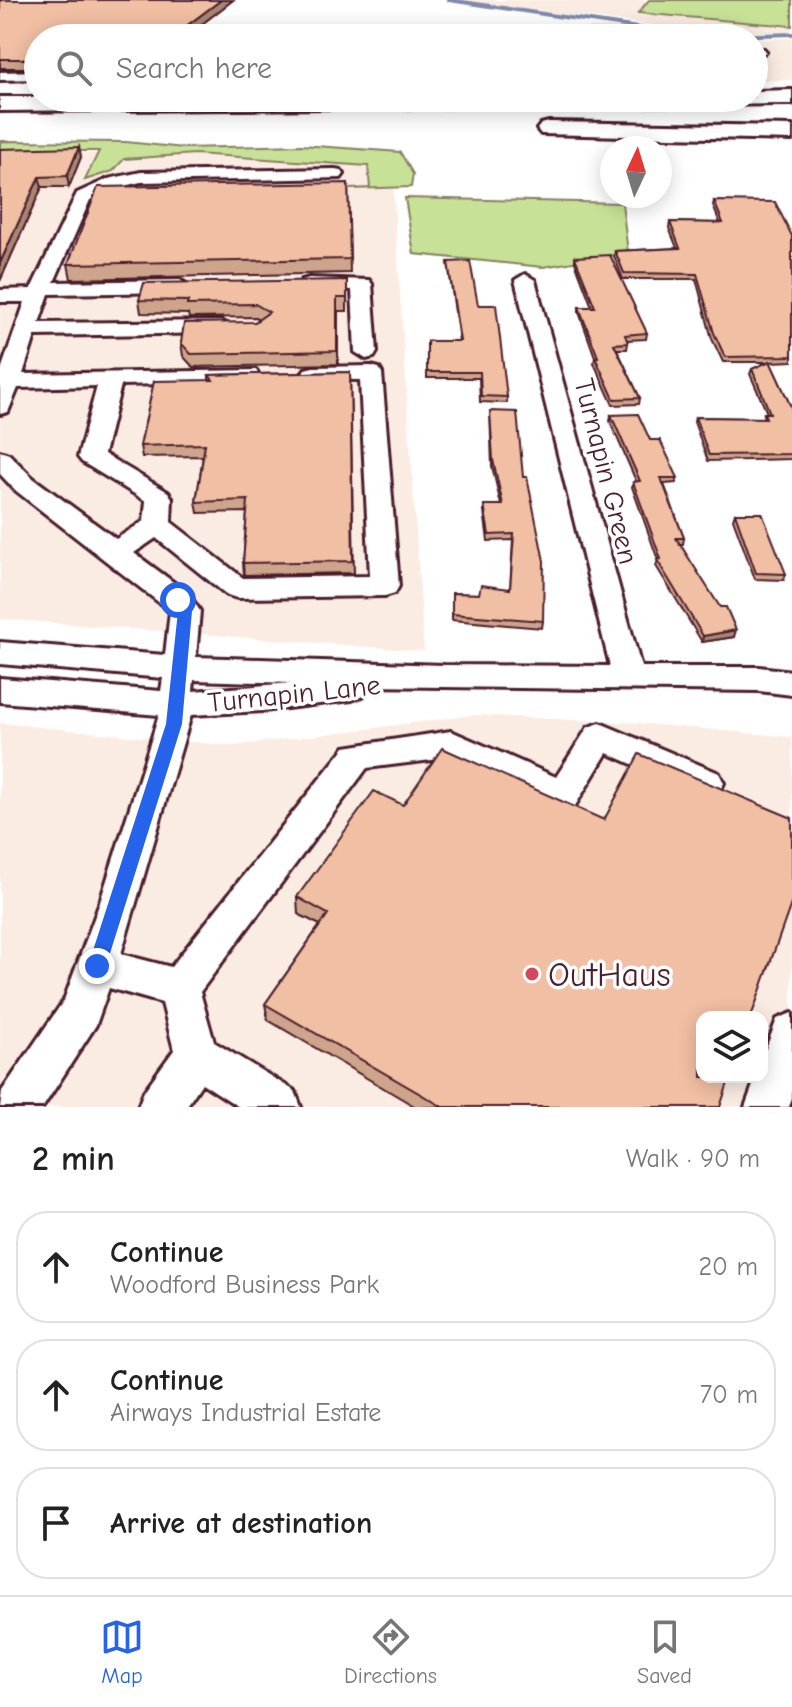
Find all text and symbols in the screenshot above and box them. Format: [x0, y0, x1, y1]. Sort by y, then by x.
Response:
search box [24, 24, 768, 112]
icon: search [52, 46, 96, 90]
text: Search here [116, 51, 272, 86]
north arrow [600, 136, 672, 208]
street label: Turnapin Green [567, 375, 645, 567]
route start [160, 582, 196, 618]
street label: Turnapin Lane [206, 669, 382, 719]
route end [79, 948, 115, 984]
place label: OutHaus [548, 955, 671, 995]
marker: OutHaus [523, 965, 541, 983]
map controls [696, 1011, 768, 1083]
button: layers [696, 1011, 768, 1083]
text: 2 min [32, 1139, 115, 1179]
text: Walk · 90 m [626, 1144, 760, 1174]
text: Continue [110, 1235, 224, 1270]
icon: ahead [34, 1245, 78, 1289]
text: 20 m [698, 1252, 758, 1282]
text: Woodford Business Park [110, 1270, 379, 1300]
text: Continue [110, 1363, 224, 1398]
icon: ahead [34, 1373, 78, 1417]
text: 70 m [700, 1380, 758, 1410]
text: Airways Industrial Estate [110, 1398, 381, 1428]
icon: arrive [34, 1501, 78, 1545]
text: Arrive at destination [110, 1506, 372, 1541]
tab: Map [100, 1615, 144, 1689]
tab: Directions [344, 1615, 437, 1689]
tab: Saved [637, 1615, 692, 1689]

